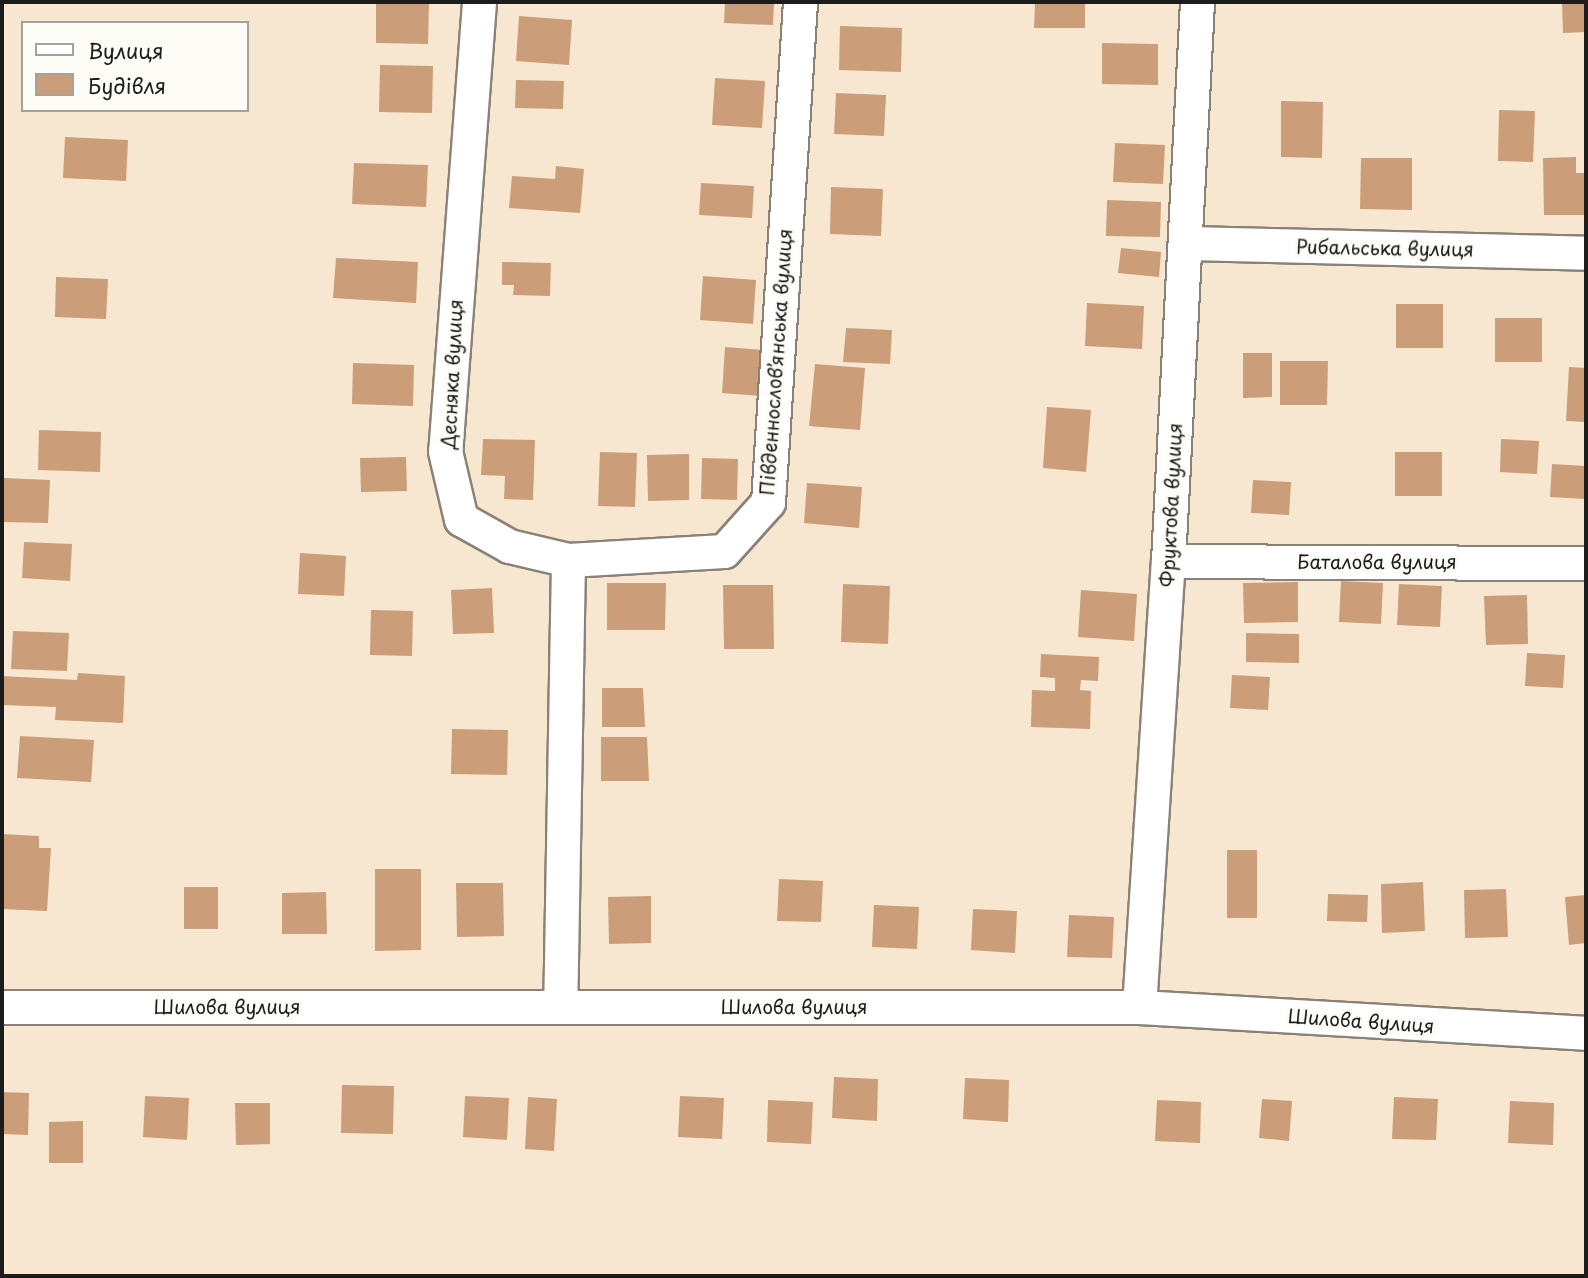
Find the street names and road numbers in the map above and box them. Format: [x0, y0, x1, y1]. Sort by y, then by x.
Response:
street label: Південнослов’янська вулиця [755, 227, 797, 497]
street label: Рибальська вулиця [1296, 235, 1474, 261]
street label: Десняка вулиця [437, 298, 467, 450]
street label: Фруктова вулиця [1155, 422, 1187, 588]
street label: Баталова вулиця [1297, 551, 1457, 573]
street label: Шилова вулиця [153, 996, 301, 1018]
street label: Шилова вулиця [720, 996, 868, 1018]
street label: Шилова вулиця [1287, 1004, 1435, 1038]

